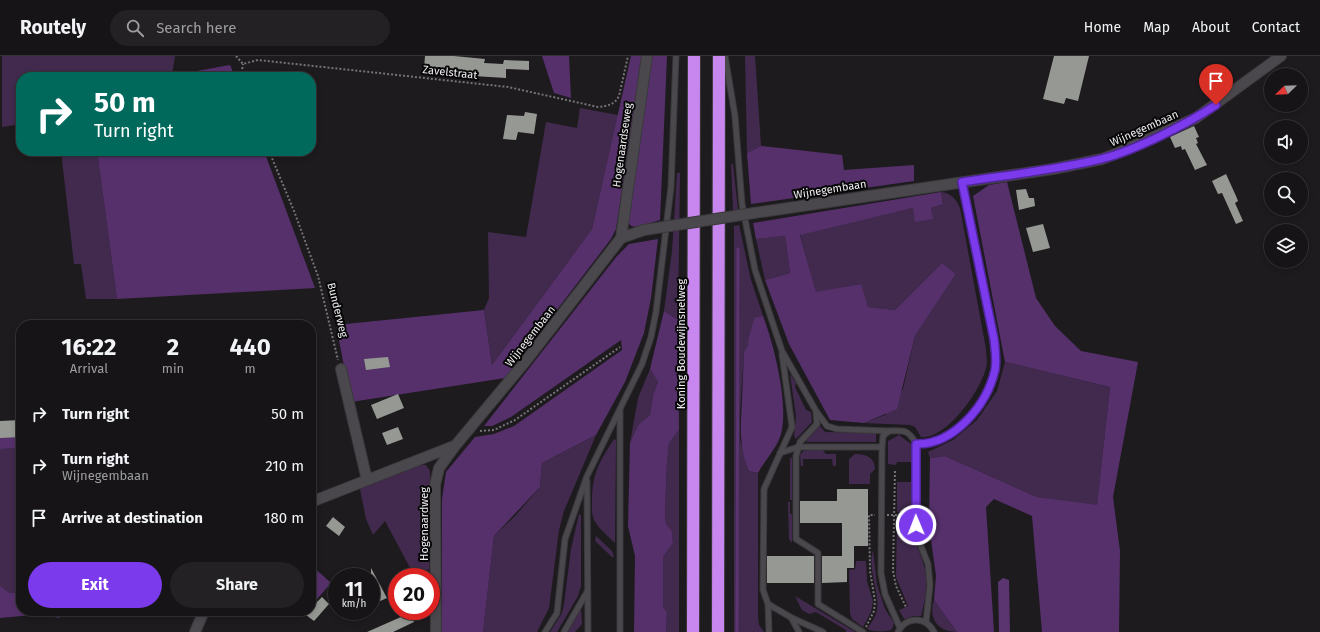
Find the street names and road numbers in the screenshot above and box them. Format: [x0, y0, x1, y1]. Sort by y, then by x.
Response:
street label: Zavelstraat [422, 63, 478, 82]
street label: Hogenaardseweg [610, 102, 635, 188]
street label: Wijnegembaan [1108, 108, 1180, 149]
street label: Wijnegembaan [793, 177, 867, 202]
street label: Koning Boudewijnsnelweg [675, 279, 688, 409]
street label: Bunderweg [324, 281, 351, 339]
street label: Wijnegembaan [503, 303, 558, 369]
street label: Hogenaardweg [418, 487, 431, 561]

